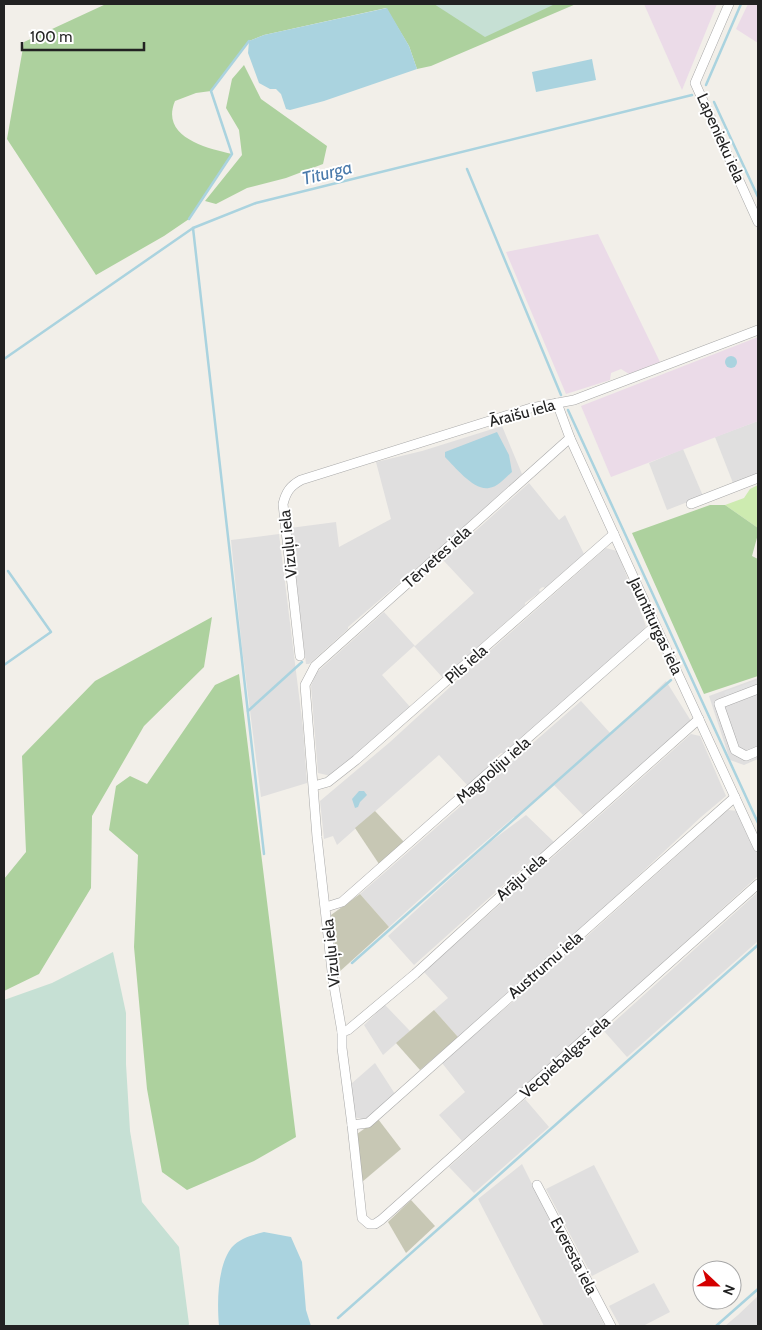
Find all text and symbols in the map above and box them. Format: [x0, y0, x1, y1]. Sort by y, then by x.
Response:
scale bar [22, 20, 145, 52]
text: 100 m [30, 28, 72, 46]
street label: Lapenieku iela [693, 90, 749, 186]
water label: Titurga [300, 156, 354, 190]
street label: Āraišu iela [487, 395, 557, 431]
street label: Vizuļu iela [275, 508, 302, 579]
street label: Tērvetes iela [399, 521, 475, 592]
street label: Jauntiturgas iela [625, 573, 687, 678]
street label: Pils iela [441, 640, 491, 687]
street label: Magnoliju iela [452, 732, 534, 807]
street label: Arāju iela [492, 849, 550, 904]
street label: Vizuļu iela [318, 917, 345, 988]
street label: Austrumu iela [504, 927, 586, 1003]
street label: Vecpiebalgas iela [516, 1012, 614, 1102]
street label: Everesta iela [546, 1214, 602, 1298]
north arrow [692, 1260, 742, 1310]
text: N [719, 1282, 739, 1298]

